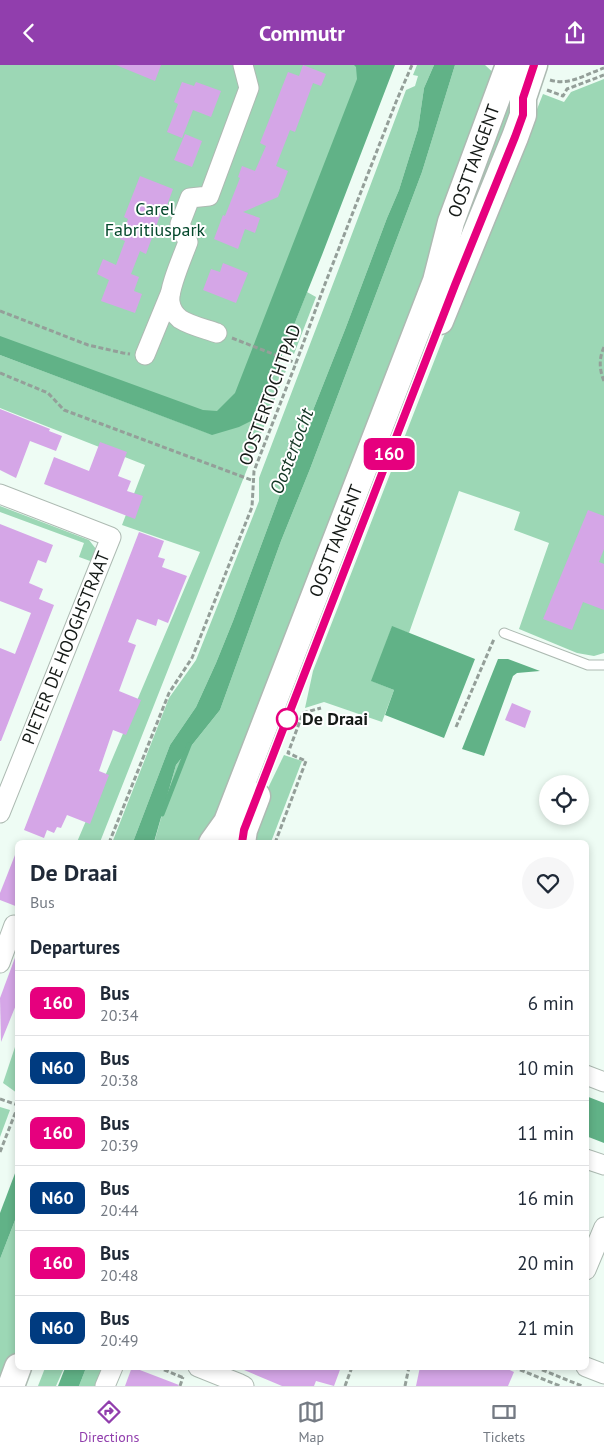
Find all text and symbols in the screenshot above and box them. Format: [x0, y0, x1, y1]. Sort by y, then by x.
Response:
icon: back [15, 19, 43, 47]
text: Commutr [259, 19, 345, 47]
icon: share [561, 19, 589, 47]
street label: OOSTTANGENT [442, 101, 505, 221]
park label: Carel Fabritiuspark [105, 197, 206, 241]
street label: OOSTERTOCHTPAD [233, 321, 306, 469]
water label: Oostertocht [264, 404, 319, 497]
line badge: 160 [360, 438, 418, 470]
text: 160 [374, 442, 404, 465]
street label: OOSTTANGENT [304, 481, 368, 600]
street label: PIETER DE HOOGHSTRAAT [16, 548, 115, 748]
place label: De Draai [302, 707, 368, 730]
marker: De Draai [276, 708, 298, 730]
map controls [539, 775, 589, 825]
button: locate [539, 775, 589, 825]
text: De Draai [30, 857, 118, 888]
button: heart [522, 857, 574, 909]
text: Bus [30, 892, 55, 912]
text: Departures [30, 935, 120, 959]
text: Bus [100, 981, 129, 1005]
text: 160 [42, 991, 73, 1014]
text: 6 min [528, 991, 574, 1015]
text: 20:34 [100, 1005, 138, 1025]
text: Bus [100, 1046, 129, 1070]
text: N60 [41, 1056, 74, 1079]
text: 10 min [517, 1056, 574, 1080]
text: 20:38 [100, 1070, 138, 1090]
text: Bus [100, 1111, 129, 1135]
text: 160 [42, 1121, 73, 1144]
text: 11 min [517, 1121, 574, 1145]
text: 20:39 [100, 1135, 138, 1155]
text: Bus [100, 1176, 129, 1200]
text: N60 [41, 1186, 74, 1209]
text: 16 min [517, 1186, 574, 1210]
text: 20:44 [100, 1200, 138, 1220]
text: Bus [100, 1241, 129, 1265]
text: 160 [42, 1251, 73, 1274]
text: 20 min [517, 1251, 574, 1275]
text: 20:48 [100, 1265, 138, 1285]
text: Bus [100, 1306, 129, 1330]
text: N60 [41, 1316, 74, 1339]
text: 21 min [517, 1316, 574, 1340]
text: 20:49 [100, 1330, 138, 1350]
tab: Directions [79, 1398, 139, 1446]
tab: Map [297, 1398, 325, 1446]
tab: Tickets [483, 1398, 525, 1446]

